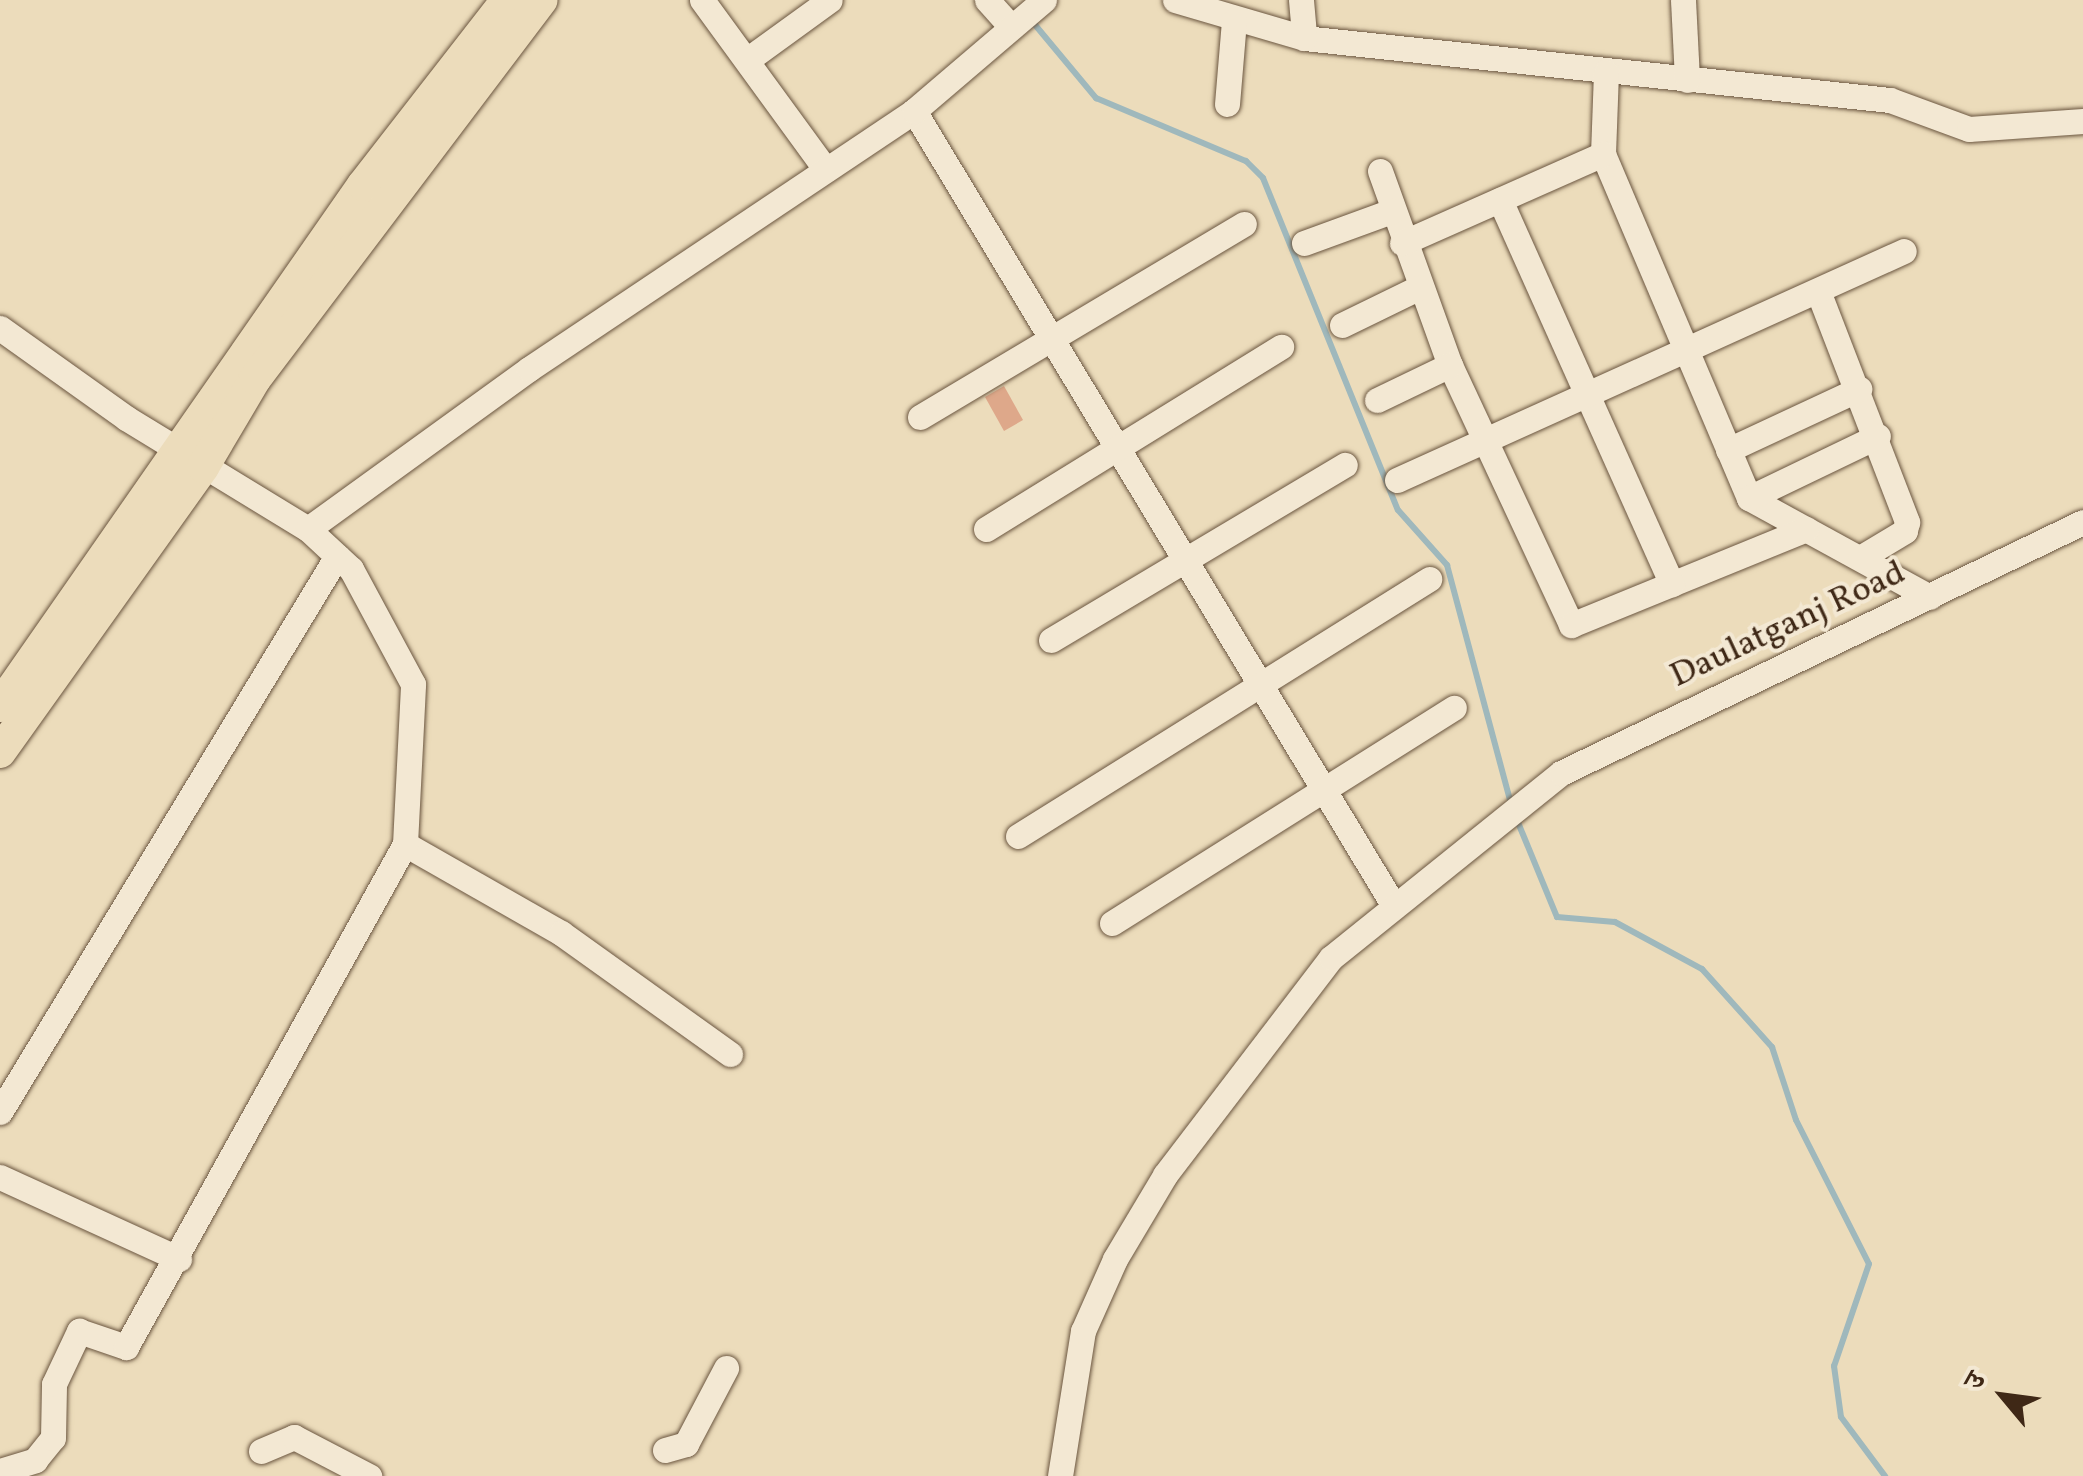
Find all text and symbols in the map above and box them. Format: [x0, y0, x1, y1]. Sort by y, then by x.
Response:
street label: Daulatganj Road [1664, 552, 1912, 698]
north arrow [1953, 1346, 2053, 1446]
text: उ [1956, 1366, 1997, 1397]

